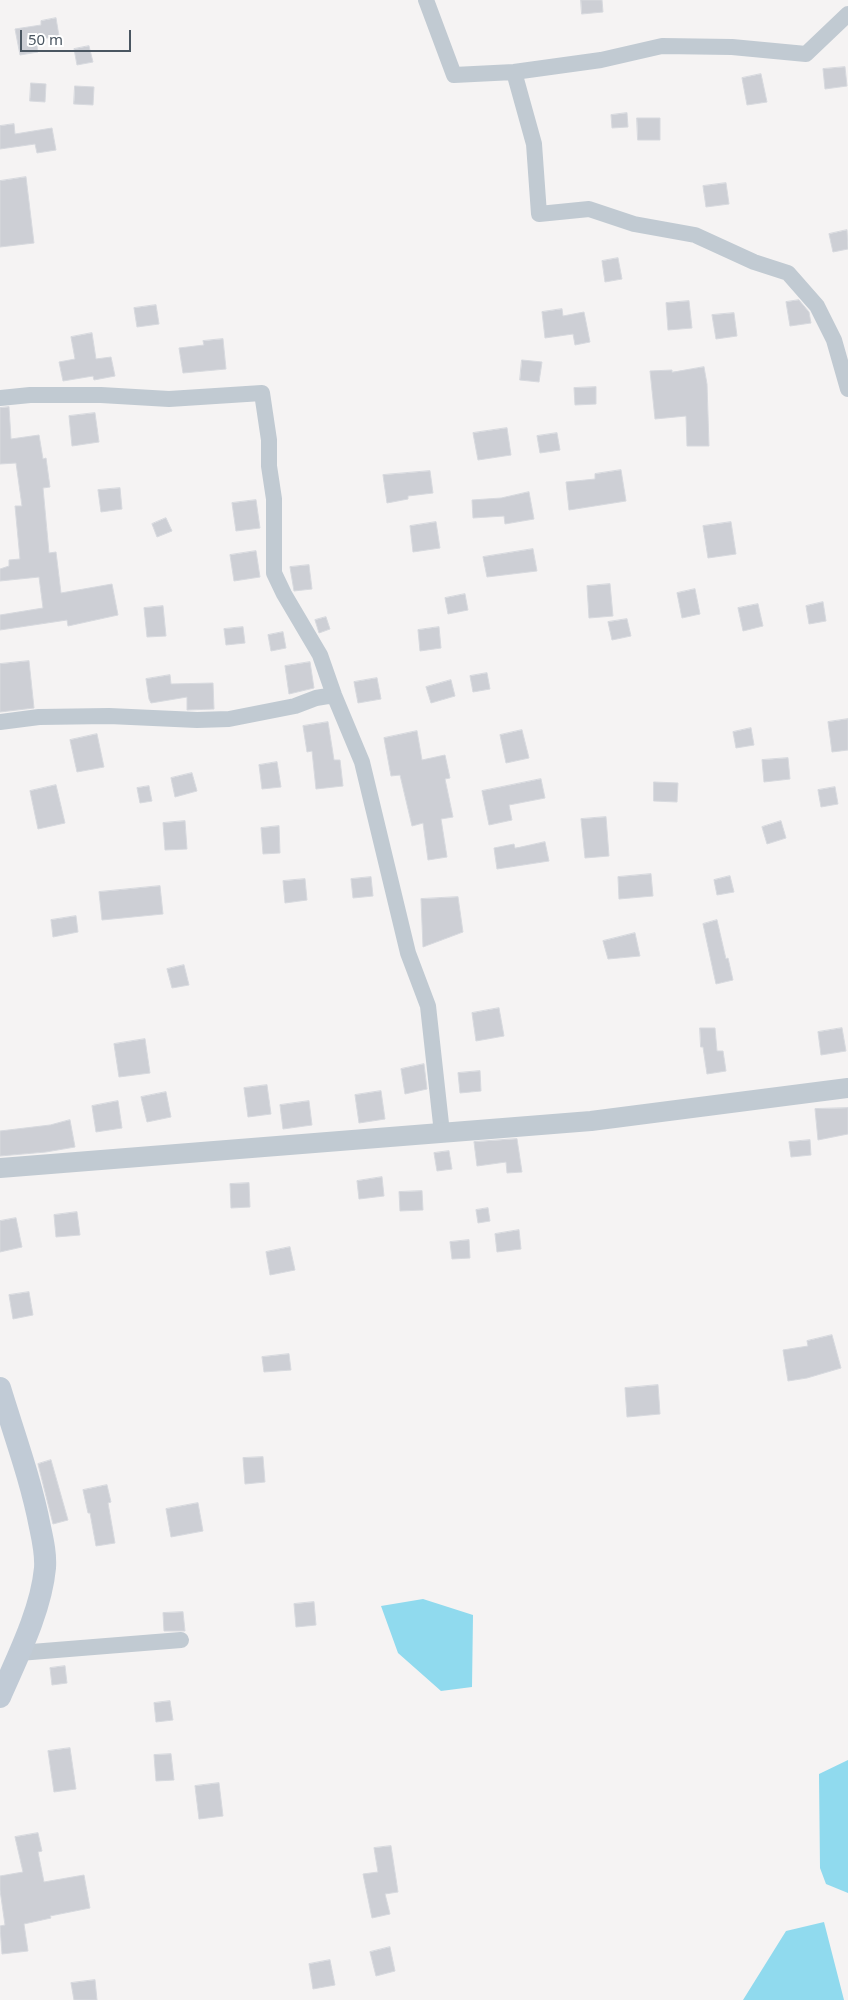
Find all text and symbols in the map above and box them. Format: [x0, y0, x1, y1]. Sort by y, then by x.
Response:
scale bar [22, 20, 134, 52]
text: 50 m [28, 29, 63, 49]

